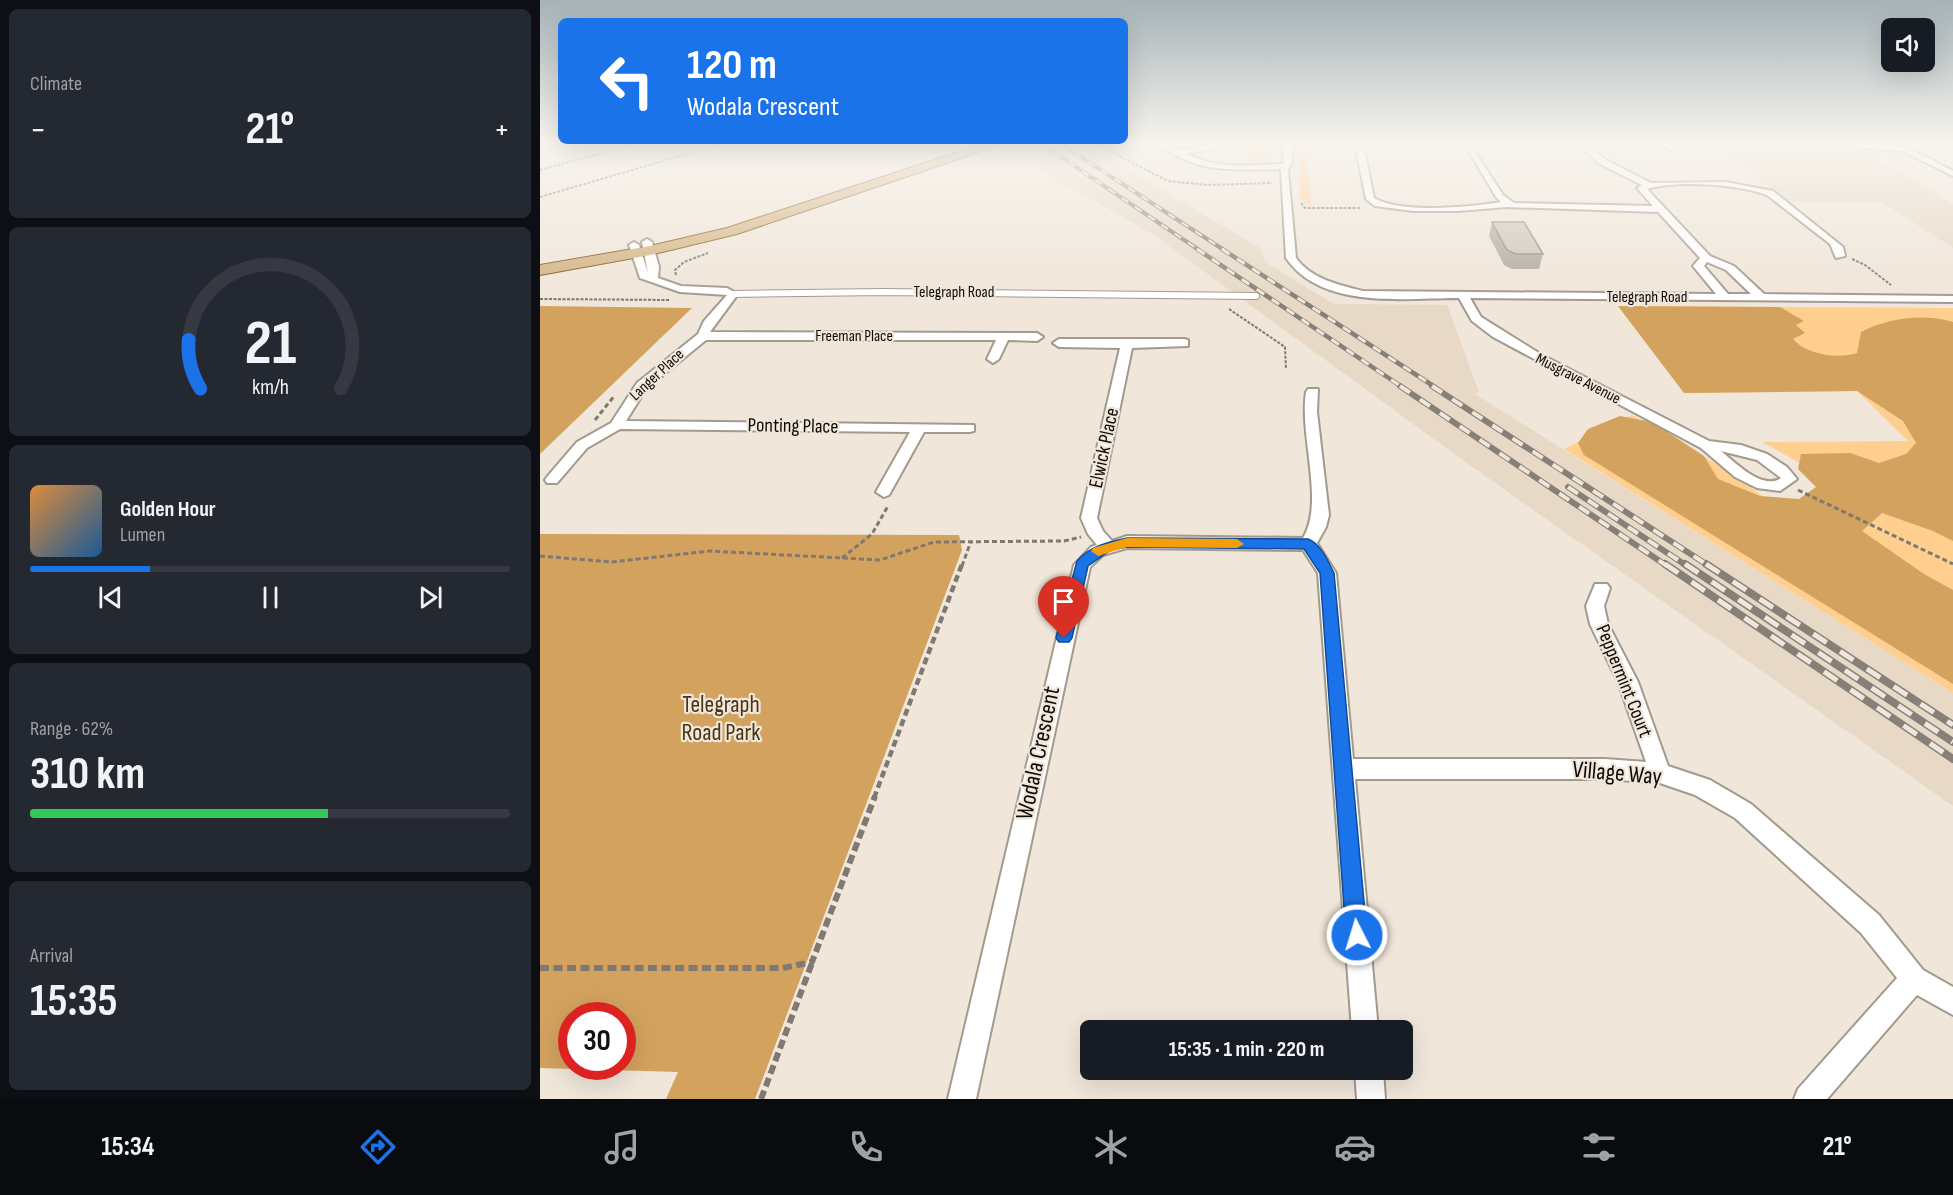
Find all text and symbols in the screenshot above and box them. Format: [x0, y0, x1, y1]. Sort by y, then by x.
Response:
map controls [1881, 18, 1935, 72]
button: sound [1881, 18, 1935, 72]
text: 120 m [687, 40, 777, 91]
icon: left [588, 42, 666, 120]
text: Climate [30, 72, 82, 96]
text: Wodala Crescent [687, 91, 839, 123]
text: 21° [246, 102, 294, 157]
text: − [30, 110, 46, 150]
text: + [494, 110, 510, 150]
street label: Telegraph Road [914, 283, 994, 302]
street label: Telegraph Road [1607, 288, 1687, 307]
text: 21 [244, 307, 296, 382]
street label: Freeman Place [815, 327, 893, 346]
street label: Langer Place [626, 345, 688, 405]
street label: Musgrave Avenue [1532, 349, 1624, 409]
text: km/h [251, 375, 289, 400]
street label: Elwick Place [1084, 406, 1124, 490]
street label: Ponting Place [747, 413, 839, 439]
text: Golden Hour [120, 496, 216, 523]
text: Lumen [120, 523, 165, 547]
pin [1038, 576, 1089, 638]
icon: previous [94, 581, 127, 614]
icon: pause [254, 581, 287, 614]
icon: next [414, 581, 447, 614]
icon: arrive [1047, 585, 1080, 618]
street label: Peppermint Court [1590, 621, 1658, 741]
street label: Wodala Crescent [1010, 684, 1066, 822]
park label: Telegraph Road Park [682, 690, 760, 747]
text: Range · 62% [30, 717, 113, 741]
text: 310 km [30, 747, 145, 802]
street label: Village Way [1571, 755, 1663, 791]
position arrow [1325, 903, 1389, 967]
text: Arrival [30, 944, 73, 968]
text: 15:35 [30, 974, 117, 1029]
speed limit sign: 30 [558, 1002, 636, 1080]
text: 15:35 · 1 min · 220 m [1169, 1036, 1324, 1063]
icon: directions [357, 1126, 399, 1168]
icon: music [601, 1126, 643, 1168]
icon: phone [845, 1126, 887, 1168]
icon: climate [1090, 1126, 1132, 1168]
icon: car [1334, 1126, 1376, 1168]
icon: filters [1578, 1126, 1620, 1168]
text: 15:34 [101, 1131, 154, 1163]
text: 21° [1822, 1131, 1852, 1163]

